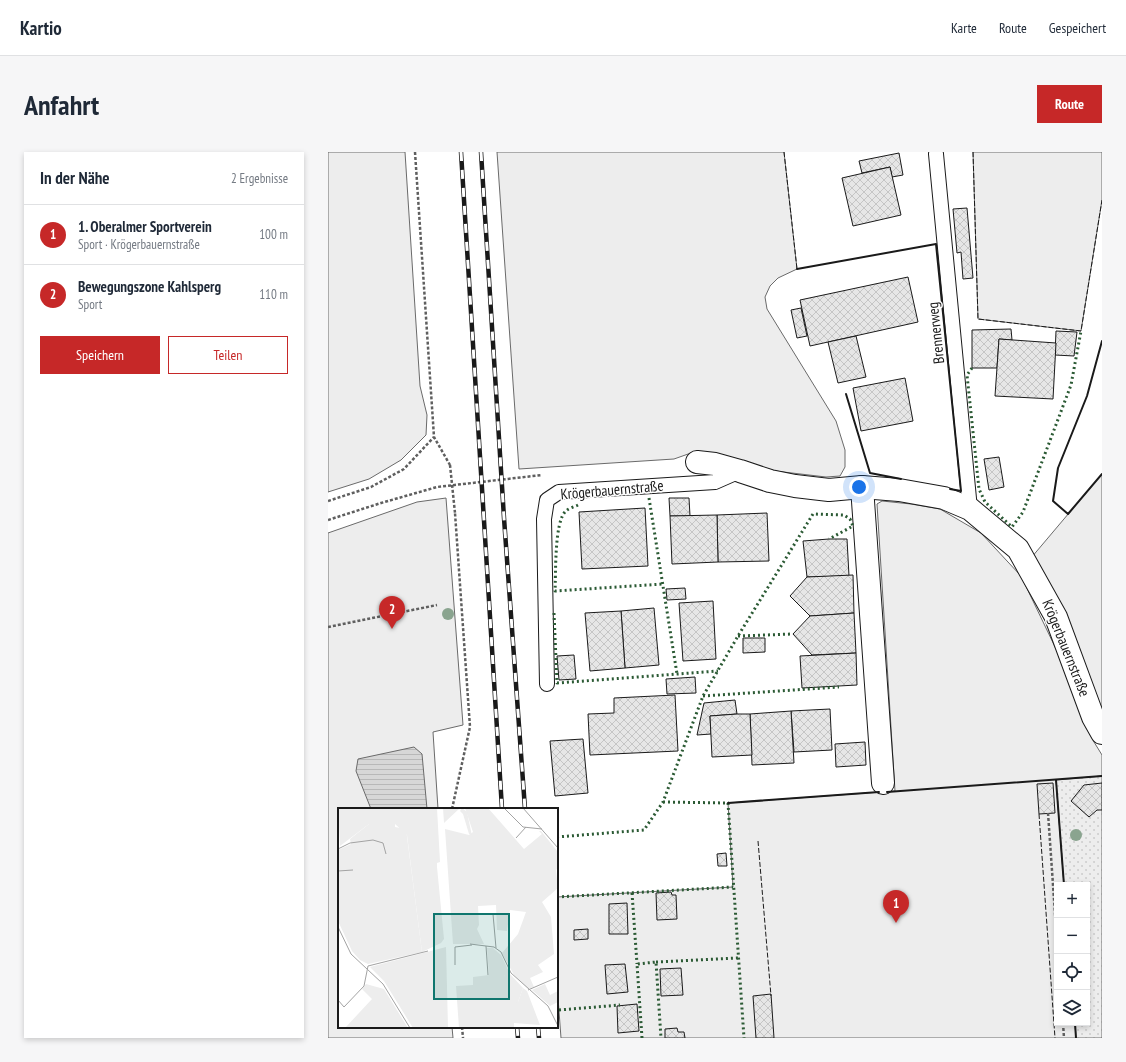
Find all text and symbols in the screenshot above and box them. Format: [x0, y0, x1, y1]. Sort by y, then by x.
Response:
text: Kartio [20, 16, 62, 40]
text: Karte [951, 19, 977, 37]
text: Route [999, 19, 1027, 37]
text: Gespeichert [1049, 19, 1106, 37]
button: Route [1037, 85, 1102, 123]
text: Anfahrt [24, 86, 99, 123]
text: In der Nähe [40, 167, 110, 189]
text: 2 Ergebnisse [231, 170, 288, 187]
text: 1. Oberalmer Sportverein [78, 217, 212, 236]
text: 1 [50, 226, 56, 243]
text: 100 m [259, 226, 288, 243]
text: Sport · Krögerbauernstraße [78, 236, 200, 253]
text: Bewegungszone Kahlsperg [78, 277, 221, 296]
text: 2 [50, 286, 56, 303]
text: 110 m [259, 286, 288, 303]
text: Sport [78, 296, 102, 313]
street label: Brennerweg [923, 301, 948, 365]
button: Speichern [40, 336, 160, 374]
button: Teilen [168, 336, 288, 374]
street label: Krögerbauernstraße [560, 476, 664, 503]
your location [849, 477, 869, 497]
pin: 2 [379, 596, 405, 629]
street label: Krögerbauernstraße [1038, 596, 1095, 699]
inset map [338, 808, 558, 1028]
map controls [1054, 882, 1090, 1026]
button: + [1054, 882, 1090, 918]
pin: 1 [883, 890, 909, 923]
button: − [1054, 918, 1090, 954]
button: locate [1054, 954, 1090, 990]
button: layers [1054, 990, 1090, 1026]

